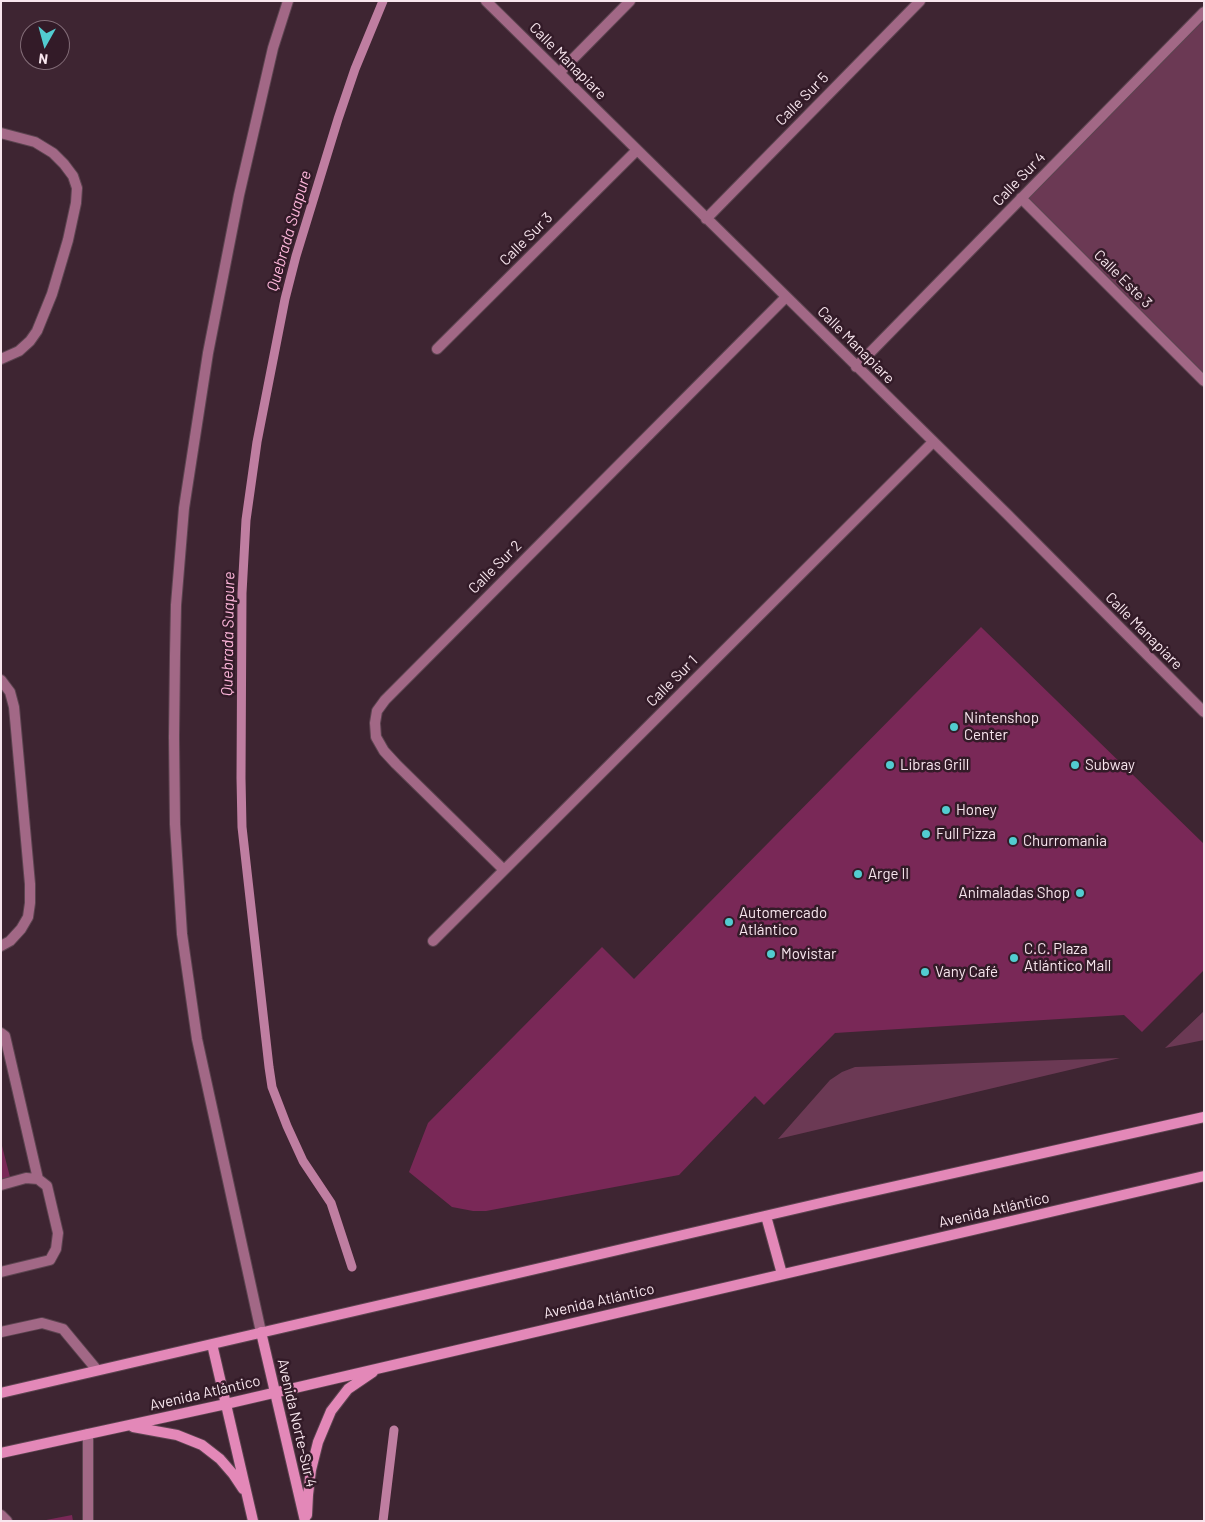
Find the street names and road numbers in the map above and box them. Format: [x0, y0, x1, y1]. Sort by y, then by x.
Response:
street label: Calle Manapiare [526, 19, 610, 103]
street label: Calle Sur 5 [772, 69, 832, 129]
street label: Calle Sur 4 [989, 148, 1049, 210]
street label: Calle Sur 3 [496, 209, 556, 269]
street label: Calle Este 3 [1090, 246, 1156, 312]
street label: Calle Manapiare [814, 303, 898, 387]
street label: Calle Sur 2 [465, 537, 525, 597]
street label: Calle Manapiare [1102, 589, 1186, 673]
street label: Calle Sur 1 [643, 652, 701, 710]
street label: Avenida Atlántico [937, 1189, 1051, 1231]
street label: Avenida Atlántico [542, 1280, 656, 1322]
street label: Avenida Norte-Sur 4 [274, 1357, 320, 1489]
street label: Avenida Atlántico [148, 1372, 262, 1414]

